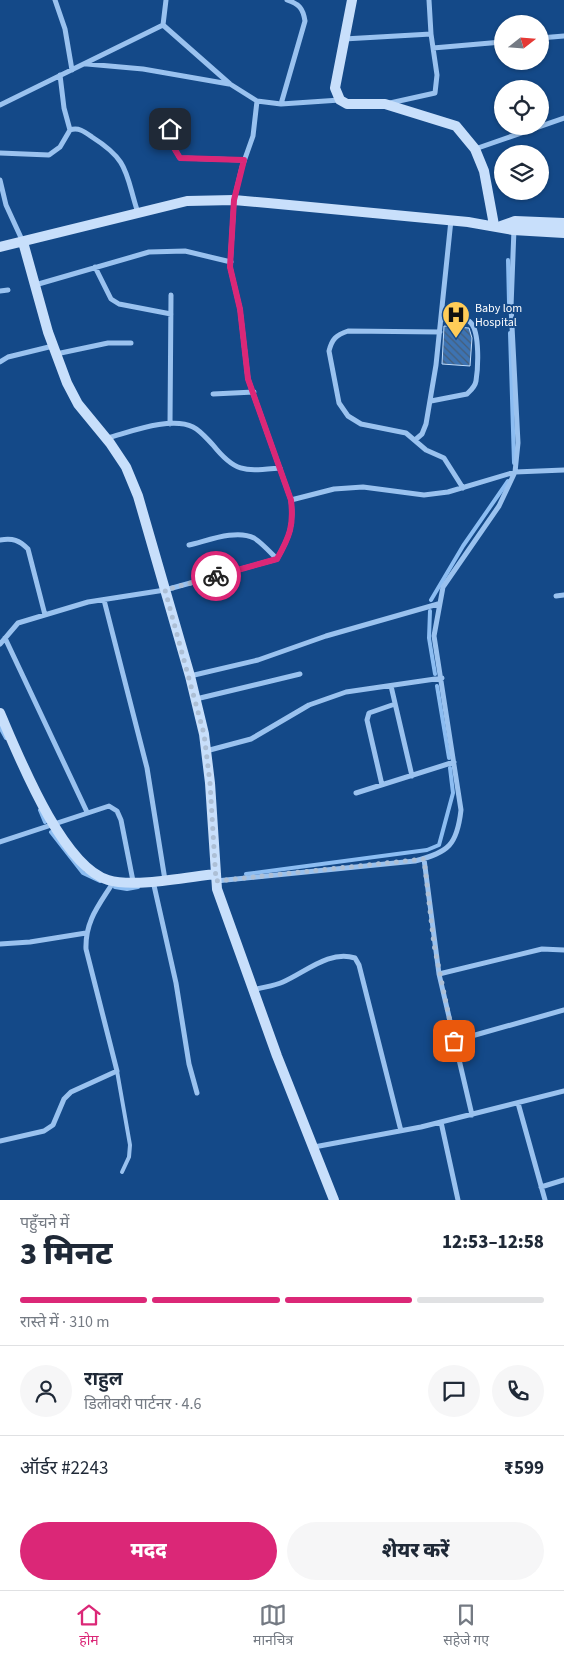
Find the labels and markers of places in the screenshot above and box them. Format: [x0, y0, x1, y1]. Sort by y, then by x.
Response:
pin [149, 108, 191, 150]
hospital icon: Baby lom Hospital [441, 300, 471, 339]
place label: Baby lom Hospital [475, 300, 522, 331]
pin [433, 1020, 475, 1062]

